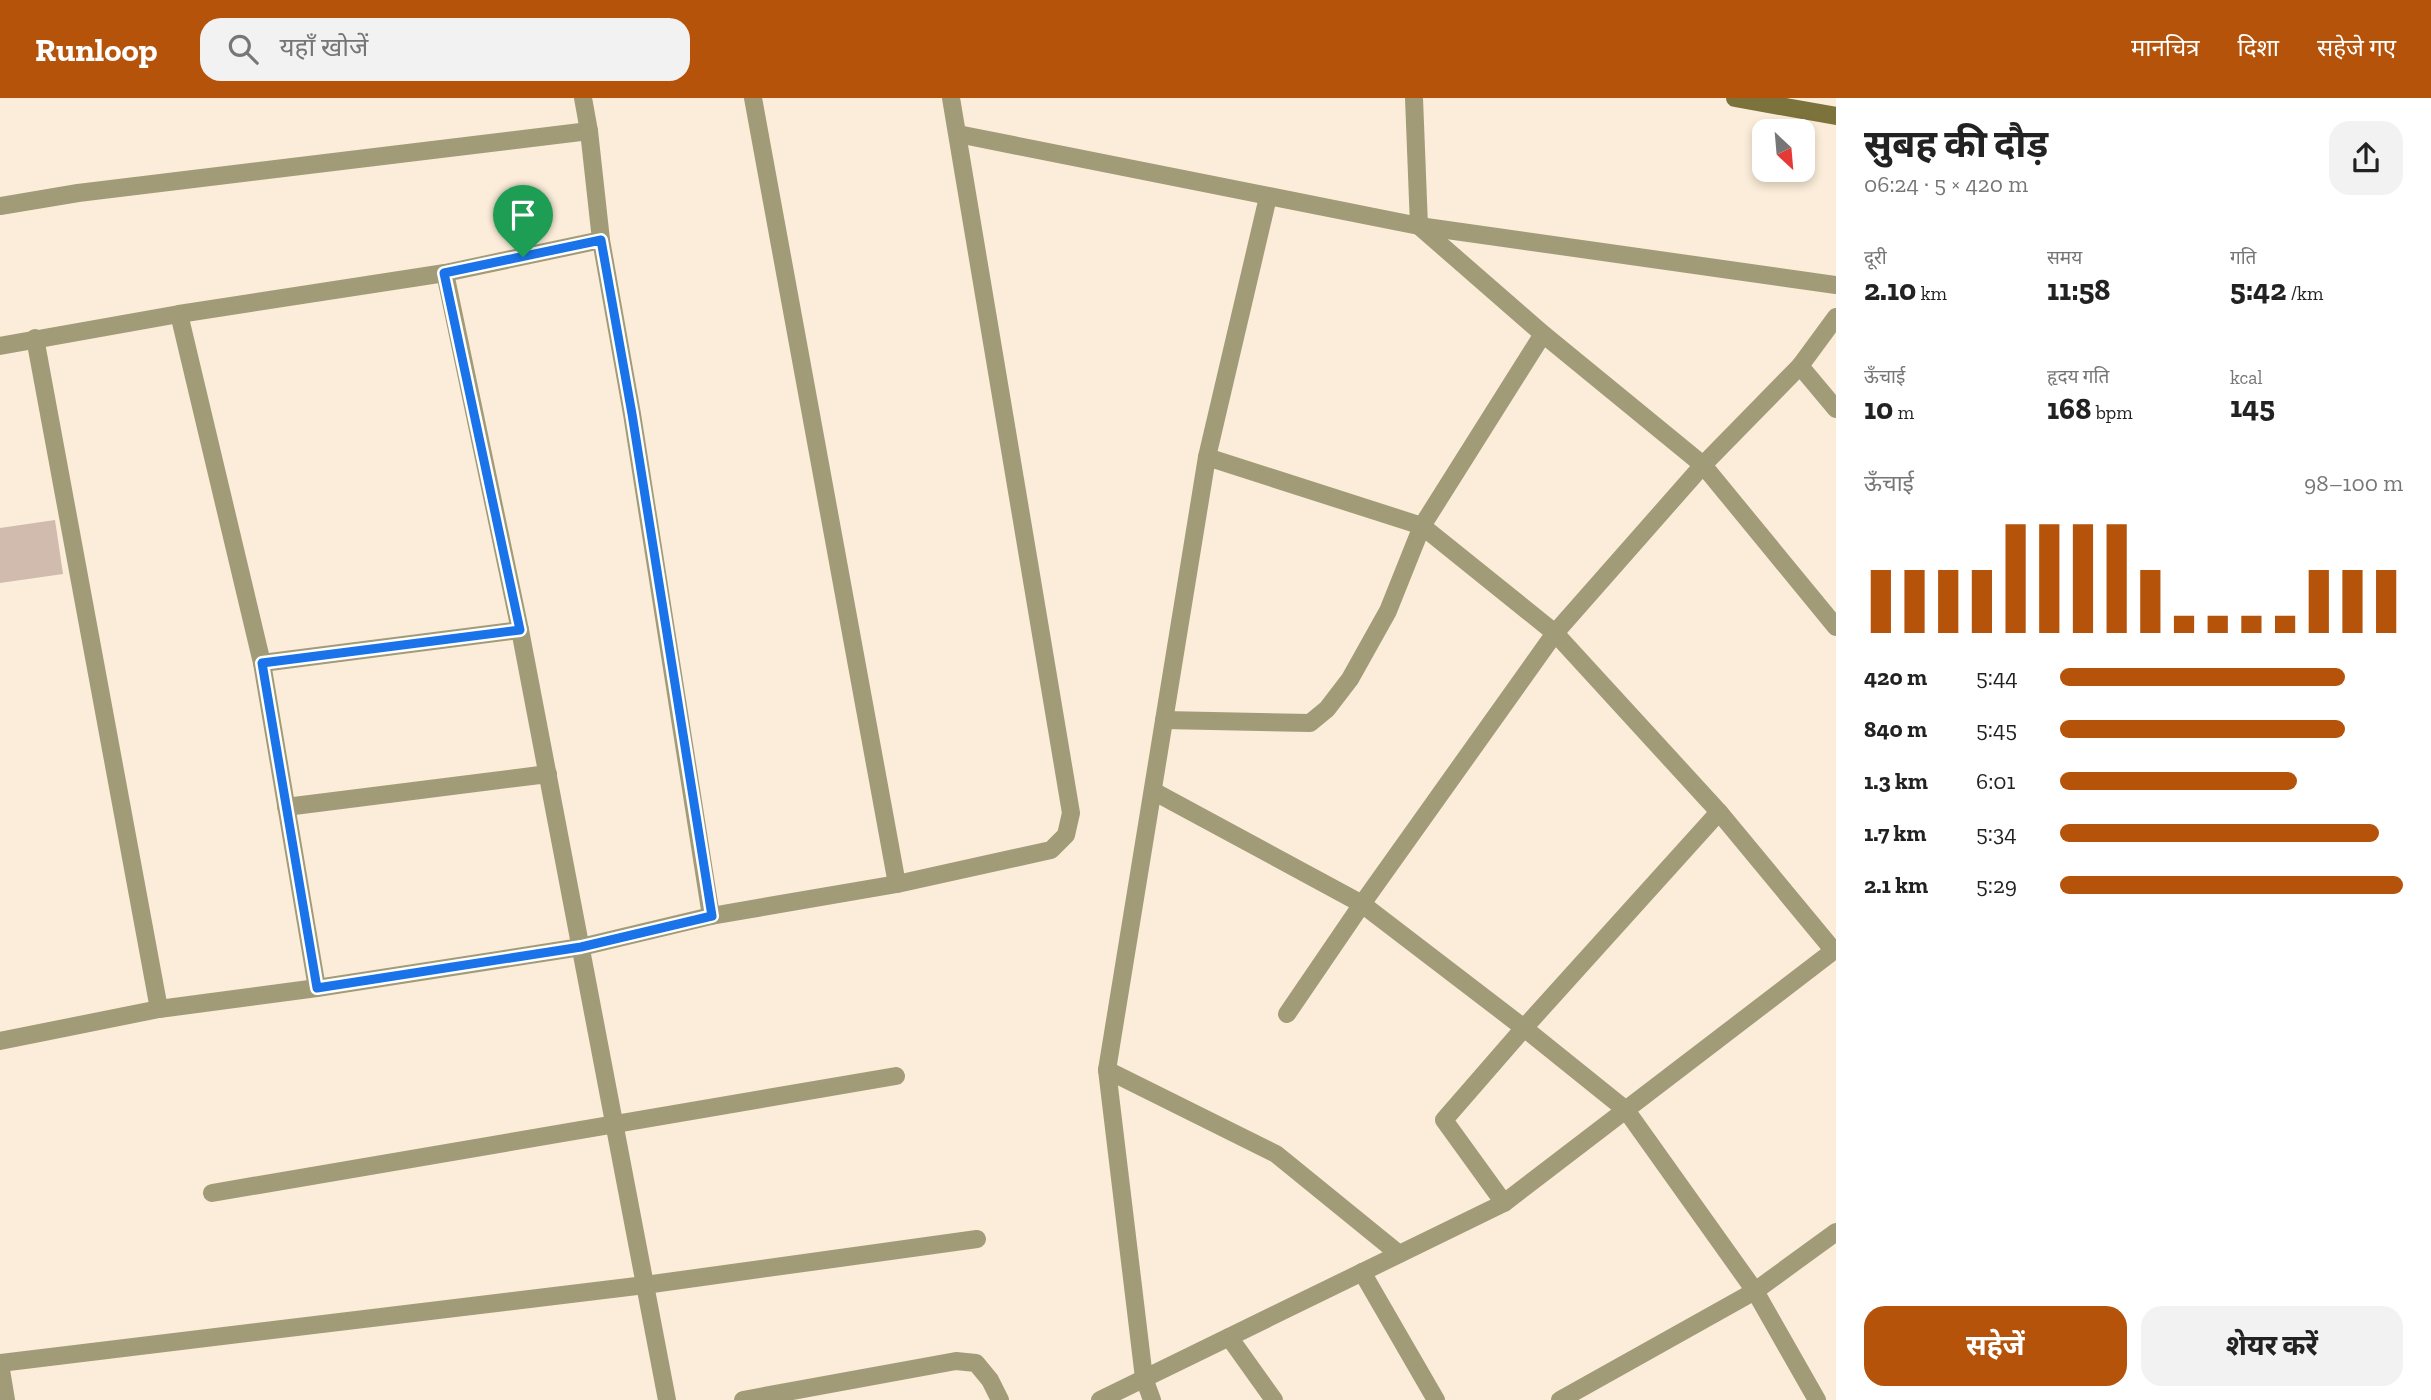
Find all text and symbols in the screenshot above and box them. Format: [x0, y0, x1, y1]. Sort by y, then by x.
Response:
search box [200, 18, 690, 81]
text: Runloop [35, 30, 158, 69]
icon: search [224, 30, 262, 68]
text: यहाँ खोजें [280, 31, 368, 63]
text: मानचित्र [2131, 33, 2199, 62]
text: दिशा [2237, 33, 2279, 62]
text: सहेजे गए [2317, 33, 2396, 62]
north arrow [1752, 119, 1815, 182]
map controls [1752, 119, 1815, 182]
text: सुबह की दौड़ [1864, 121, 2048, 167]
button: share [2329, 121, 2403, 195]
text: 06:24 · 5 × 420 m [1864, 170, 2028, 198]
pin [493, 185, 553, 257]
icon: arrive [504, 196, 542, 234]
text: दूरी [1864, 246, 1887, 269]
text: समय [2047, 246, 2082, 269]
text: गति [2230, 246, 2256, 269]
text: 2.10 [1864, 272, 1916, 308]
text: 11:58 [2047, 272, 2111, 308]
text: 5:42 [2230, 272, 2286, 308]
text: km [1916, 282, 1947, 305]
text: /km [2286, 282, 2323, 305]
text: ऊँचाई [1864, 365, 1905, 388]
text: हृदय गति [2047, 365, 2109, 388]
text: kcal [2230, 366, 2263, 389]
text: 145 [2230, 389, 2275, 425]
text: 10 [1864, 391, 1893, 427]
text: 168 [2047, 391, 2091, 427]
text: m [1893, 401, 1914, 424]
text: bpm [2091, 401, 2133, 424]
text: ऊँचाई [1864, 469, 1914, 497]
text: 98–100 m [2304, 469, 2403, 497]
text: 420 m [1864, 663, 1927, 691]
text: 5:44 [1976, 663, 2018, 691]
text: 840 m [1864, 715, 1927, 743]
text: 5:45 [1976, 715, 2017, 743]
text: 1.3 km [1864, 767, 1928, 795]
text: 6:01 [1976, 767, 2015, 795]
text: 1.7 km [1864, 819, 1926, 847]
text: 5:34 [1976, 819, 2017, 847]
text: 2.1 km [1864, 871, 1928, 899]
text: 5:29 [1976, 871, 2017, 899]
button: सहेजें [1864, 1306, 2127, 1386]
button: शेयर करें [2141, 1306, 2403, 1386]

